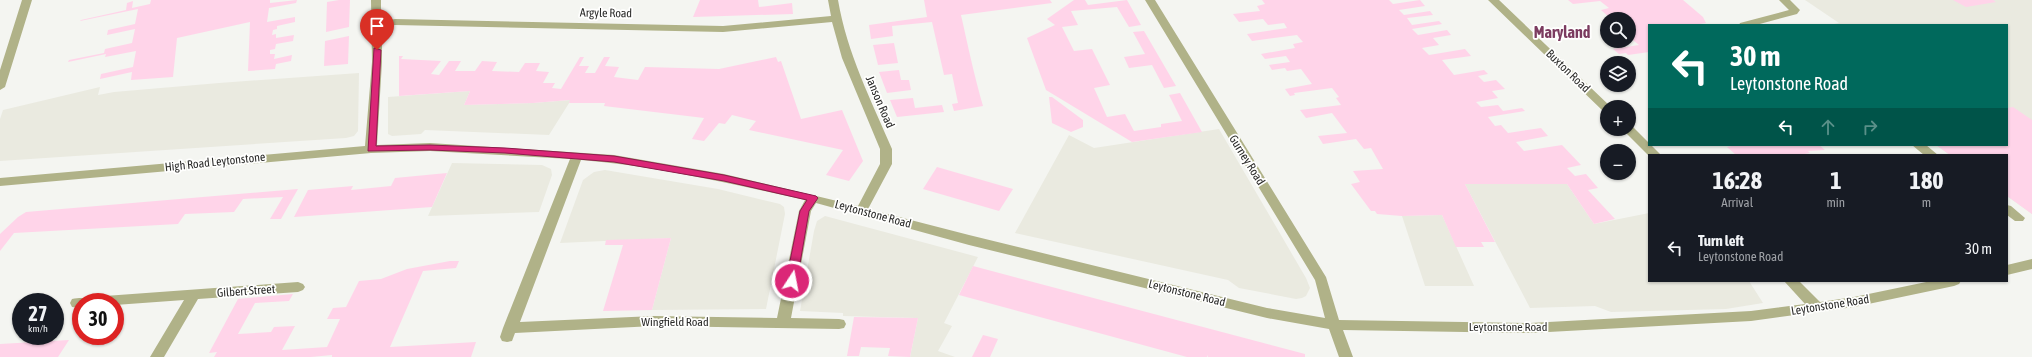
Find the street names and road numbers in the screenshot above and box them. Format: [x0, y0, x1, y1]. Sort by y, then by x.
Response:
street label: Argyle Road [580, 6, 632, 20]
street label: Buxton Road [1543, 47, 1593, 95]
street label: Janson Road [863, 74, 897, 130]
street label: Gurney Road [1226, 132, 1268, 188]
street label: High Road Leytonstone [164, 150, 266, 174]
street label: Leytonstone Road [833, 197, 913, 231]
street label: Leytonstone Road [1147, 277, 1227, 309]
street label: Gilbert Street [216, 282, 276, 300]
street label: Leytonstone Road [1790, 292, 1870, 318]
street label: Wingfield Road [641, 315, 709, 329]
street label: Leytonstone Road [1469, 320, 1547, 334]

